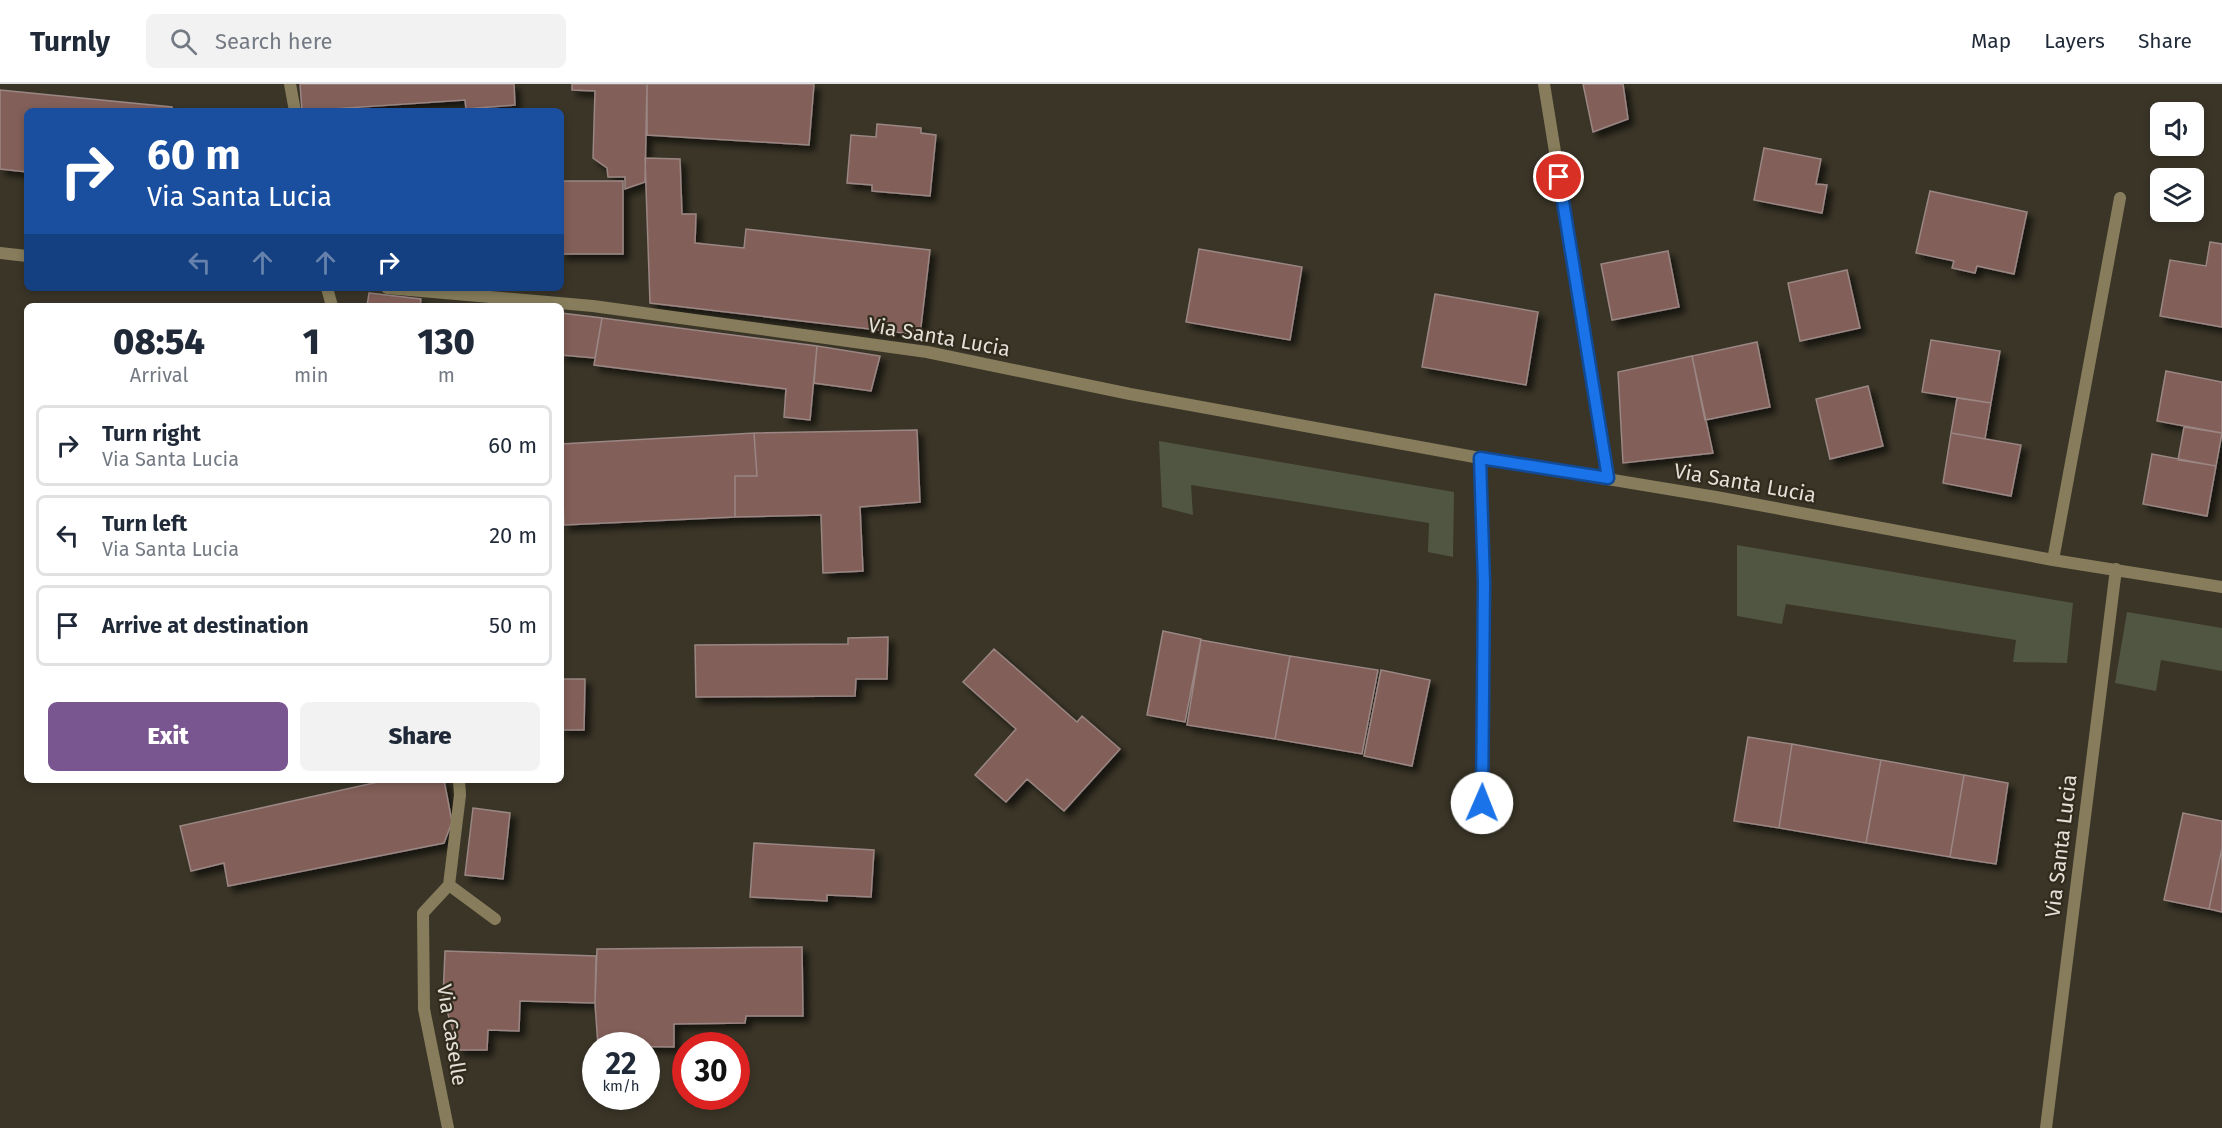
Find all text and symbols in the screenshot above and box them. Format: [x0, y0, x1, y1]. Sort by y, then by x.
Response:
search box [146, 14, 566, 68]
text: Turnly [30, 25, 110, 58]
icon: search [167, 25, 200, 58]
text: Search here [215, 28, 332, 55]
text: Map [1971, 28, 2011, 54]
text: Layers [2044, 28, 2105, 54]
text: Share [2138, 28, 2192, 54]
map controls [2150, 102, 2204, 222]
button: sound [2150, 102, 2204, 156]
text: 60 m [147, 130, 241, 180]
icon: right [48, 132, 126, 210]
pin [1533, 151, 1584, 202]
icon: arrive [1542, 160, 1575, 193]
button: layers [2150, 168, 2204, 222]
text: Via Santa Lucia [147, 181, 332, 213]
icon: left [183, 246, 216, 279]
icon: ahead [246, 246, 279, 279]
icon: ahead [309, 246, 342, 279]
icon: right [372, 246, 405, 279]
street label: Via Santa Lucia [866, 312, 1012, 362]
text: 08:54 [113, 320, 205, 364]
text: 1 [303, 320, 320, 364]
text: 130 [418, 320, 475, 364]
text: Arrival [130, 363, 188, 387]
text: min [294, 363, 329, 387]
text: m [438, 363, 455, 387]
text: Turn right [102, 420, 201, 447]
icon: right [51, 429, 84, 462]
text: 60 m [488, 432, 537, 459]
text: Via Santa Lucia [102, 447, 239, 471]
street label: Via Santa Lucia [1672, 458, 1818, 508]
text: Turn left [102, 510, 187, 537]
icon: left [51, 519, 84, 552]
text: 20 m [489, 522, 537, 549]
text: Via Santa Lucia [102, 537, 239, 561]
icon: arrive [51, 609, 84, 642]
text: Arrive at destination [102, 612, 309, 639]
text: 50 m [489, 612, 537, 639]
button: Exit [48, 702, 288, 771]
button: Share [300, 702, 540, 771]
position arrow [1450, 771, 1514, 835]
street label: Via Santa Lucia [2039, 773, 2083, 919]
street label: Via Caselle [431, 982, 473, 1088]
speed limit sign: 30 [672, 1032, 750, 1110]
text: 22 [605, 1046, 637, 1082]
text: km/h [602, 1077, 640, 1095]

